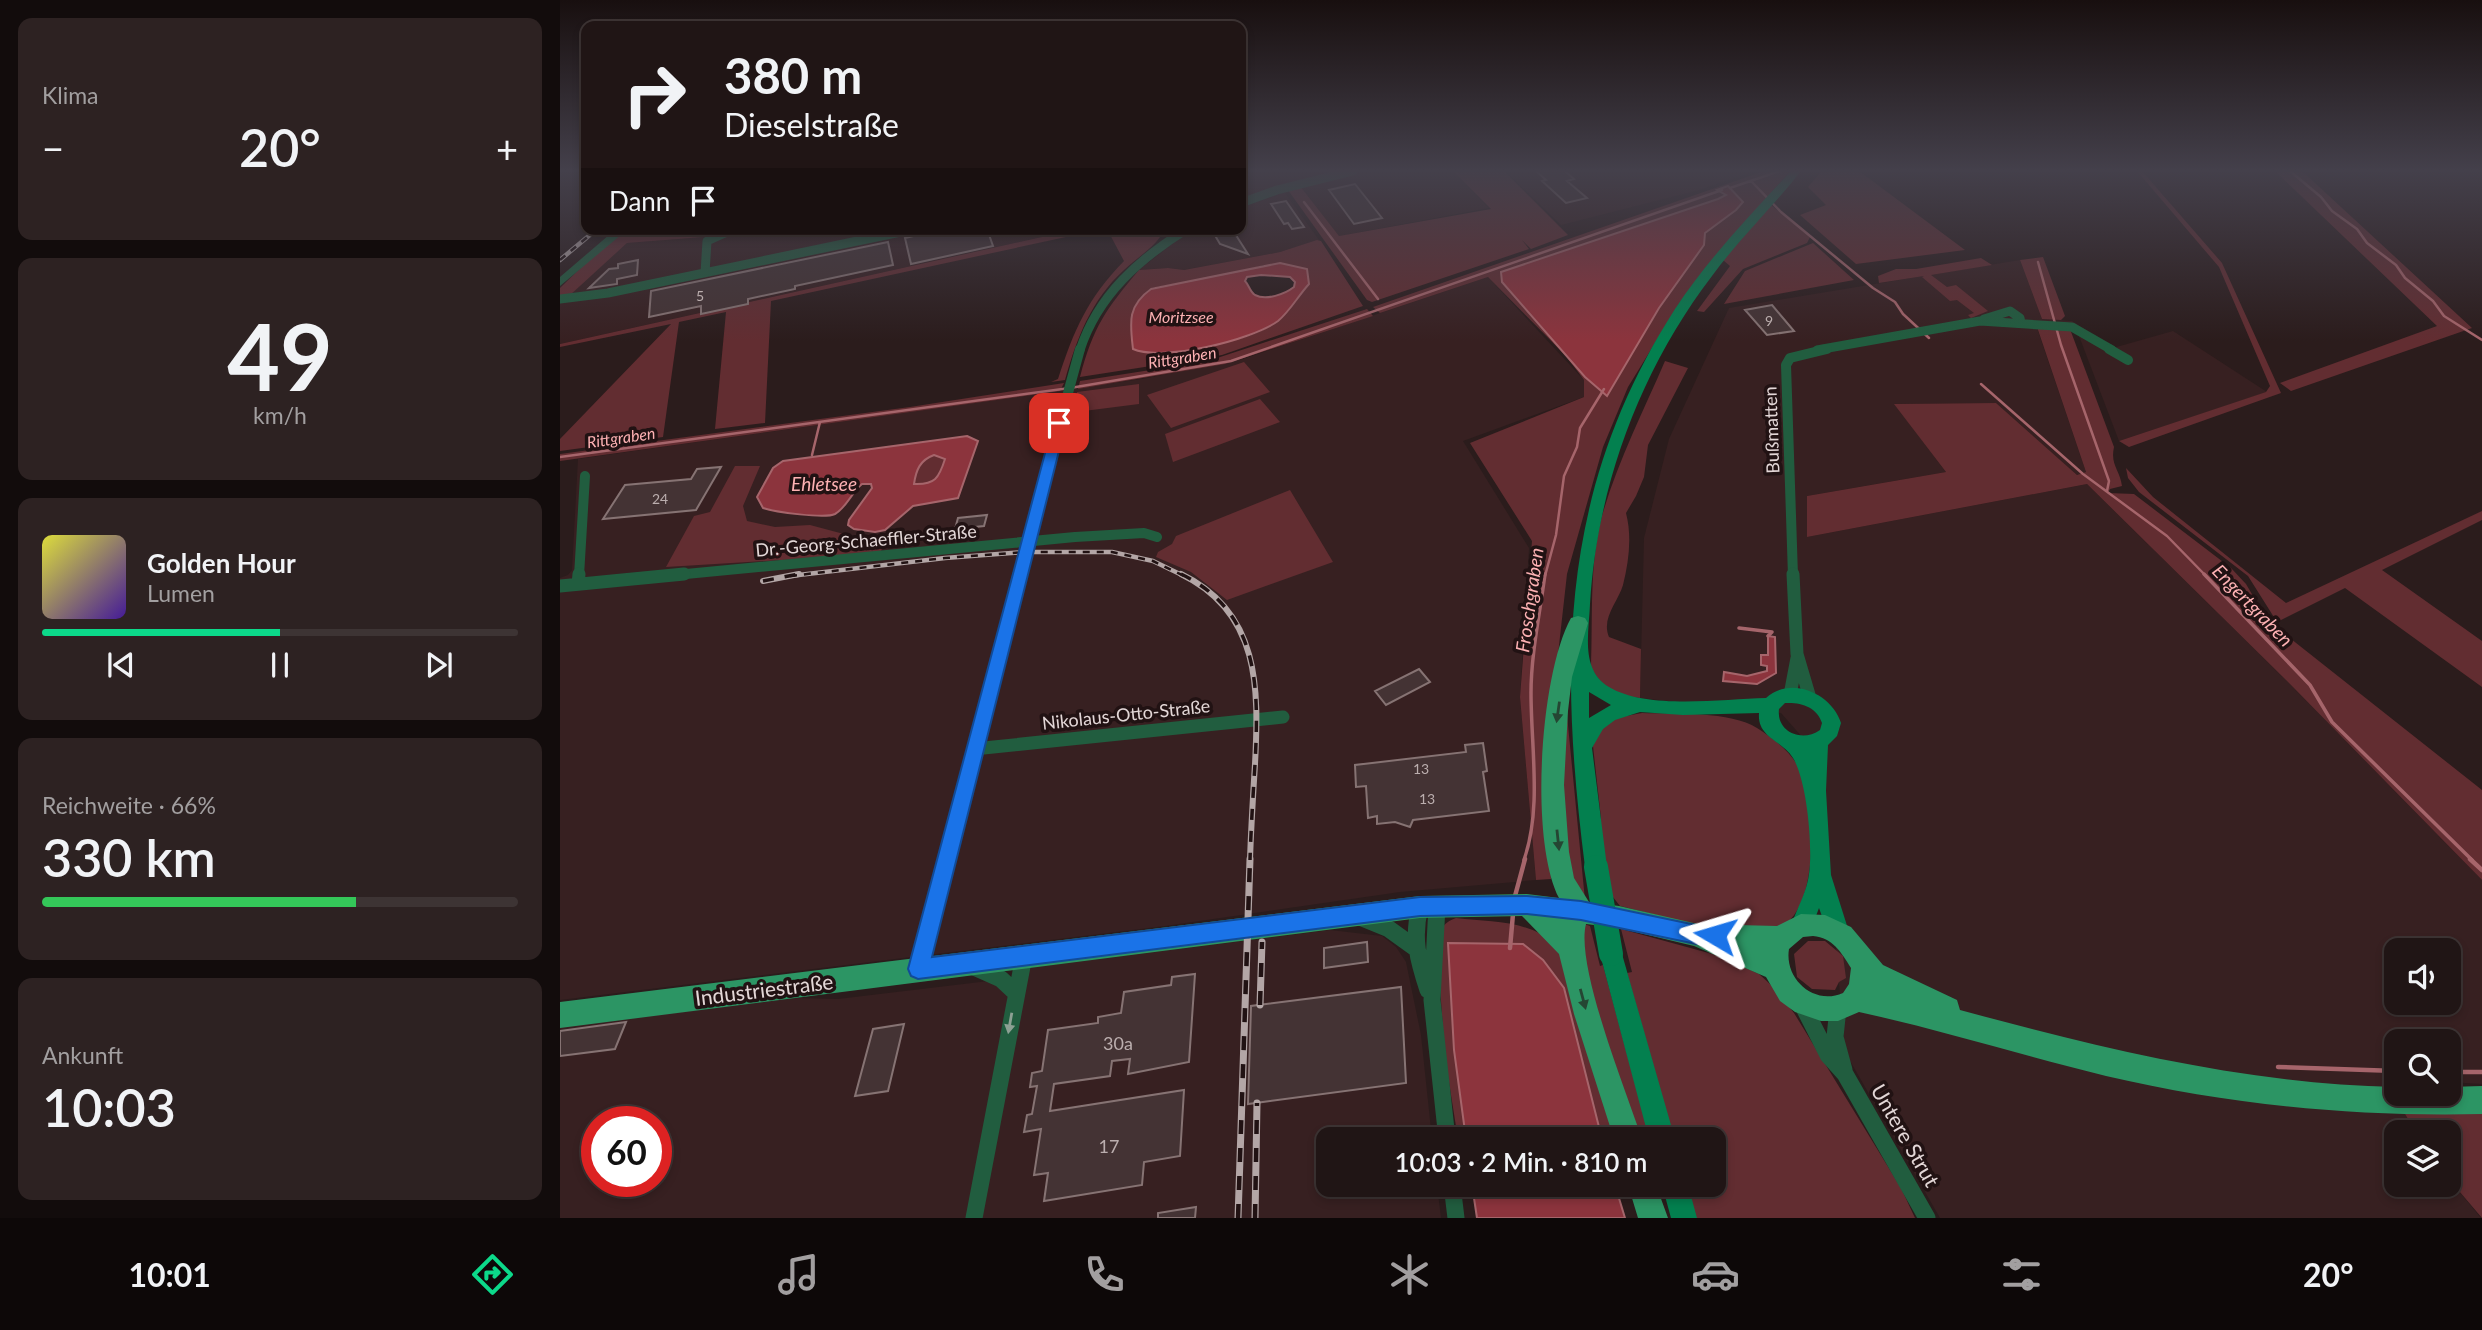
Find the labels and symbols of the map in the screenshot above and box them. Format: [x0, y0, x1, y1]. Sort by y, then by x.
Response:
house number: 5 [696, 287, 704, 304]
water label: Moritzsee [1148, 307, 1214, 326]
house number: 9 [1765, 312, 1773, 329]
water label: Rittgraben [1146, 342, 1218, 372]
street label: Bußmatten [1758, 386, 1784, 474]
pin [1029, 393, 1089, 453]
water label: Rittgraben [586, 423, 656, 451]
water label: Ehletsee [791, 472, 857, 495]
house number: 24 [652, 490, 668, 507]
street label: Dr.-Georg-Schaeffler-Straße [755, 519, 977, 561]
water label: Froschgraben [1510, 546, 1548, 654]
water label: Engertgraben [2208, 559, 2298, 651]
street label: Nikolaus-Otto-Straße [1041, 694, 1211, 734]
one-way arrow [1552, 701, 1563, 723]
house number: 13 [1413, 760, 1429, 777]
house number: 13 [1419, 790, 1435, 807]
one-way arrow [1552, 829, 1563, 851]
position arrow [1678, 898, 1752, 972]
street label: Industriestraße [693, 968, 835, 1010]
one-way arrow [1578, 988, 1589, 1010]
one-way arrow [1004, 1012, 1015, 1034]
house number: 30a [1103, 1032, 1133, 1054]
street label: Untere Strut [1867, 1079, 1946, 1191]
speed limit sign: 60 [581, 1106, 672, 1197]
house number: 17 [1099, 1135, 1119, 1157]

